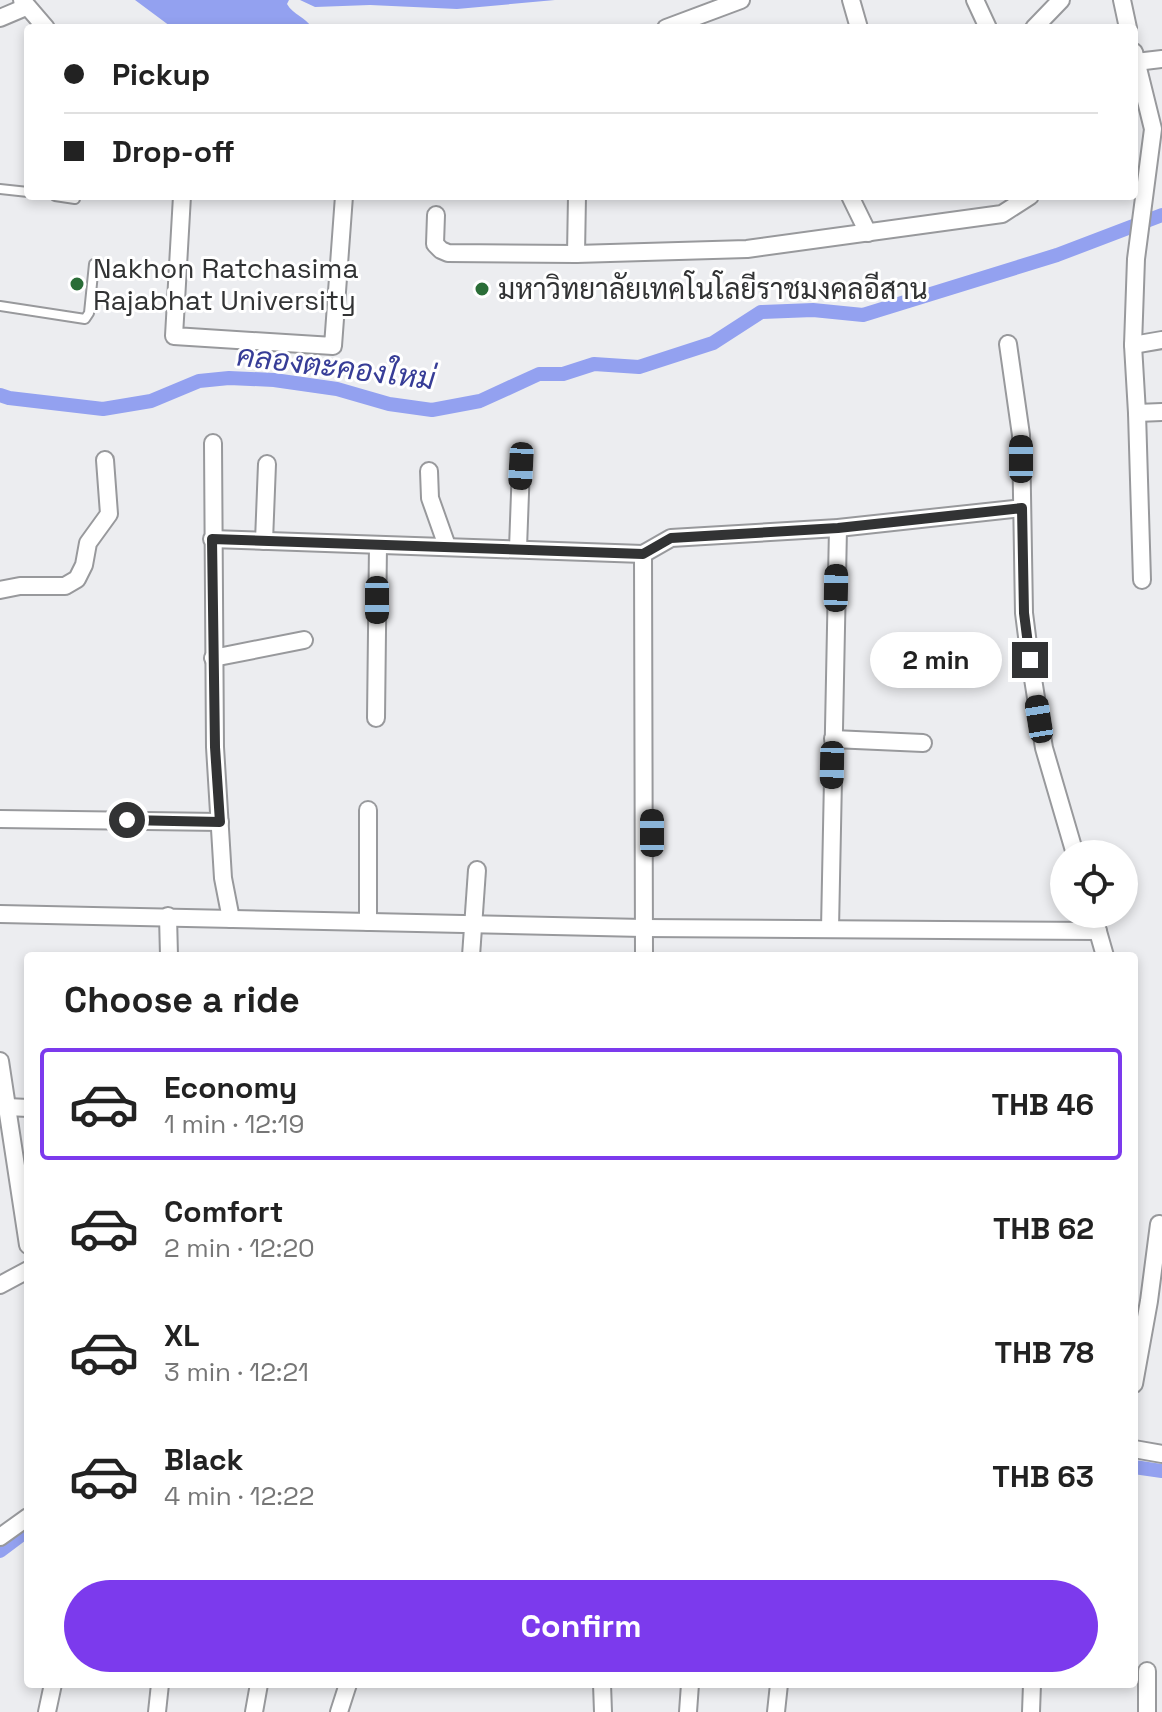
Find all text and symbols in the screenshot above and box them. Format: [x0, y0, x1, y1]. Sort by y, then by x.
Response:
text: Pickup [112, 55, 210, 94]
text: Drop-off [112, 132, 235, 171]
place label: Nakhon Ratchasima Rajabhat University [93, 250, 359, 318]
place label: มหาวิทยาลัยเทคโนโลยีราชมงคลอีสาน [498, 270, 928, 307]
marker: Nakhon Ratchasima Rajabhat University [68, 275, 86, 293]
marker: มหาวิทยาลัยเทคโนโลยีราชมงคลอีสาน [473, 280, 491, 298]
water label: คลองตะคองใหม่ [235, 335, 439, 399]
car [1009, 435, 1033, 483]
car [508, 441, 534, 491]
car [824, 564, 848, 612]
car [365, 576, 389, 624]
callout: 2 min [870, 632, 1002, 688]
route end [1012, 642, 1048, 678]
text: 2 min [902, 643, 970, 677]
car [1023, 693, 1055, 745]
car [820, 741, 844, 789]
route start [109, 802, 145, 838]
car [640, 809, 664, 857]
map controls [1050, 840, 1138, 928]
button: locate [1050, 840, 1138, 928]
text: Choose a ride [64, 977, 300, 1023]
icon: car [68, 1068, 140, 1140]
text: Economy [164, 1068, 297, 1107]
text: THB 46 [992, 1085, 1094, 1124]
text: 1 min · 12:19 [164, 1107, 304, 1141]
icon: car [68, 1192, 140, 1264]
text: Comfort [164, 1192, 283, 1231]
text: THB 62 [993, 1209, 1094, 1248]
text: 2 min · 12:20 [164, 1231, 315, 1265]
icon: car [68, 1316, 140, 1388]
text: XL [164, 1316, 200, 1355]
text: THB 78 [995, 1333, 1094, 1372]
text: 3 min · 12:21 [164, 1355, 309, 1389]
icon: car [68, 1440, 140, 1512]
text: Black [164, 1440, 243, 1479]
text: THB 63 [992, 1457, 1094, 1496]
text: 4 min · 12:22 [164, 1479, 314, 1513]
button: Confirm [64, 1580, 1098, 1672]

